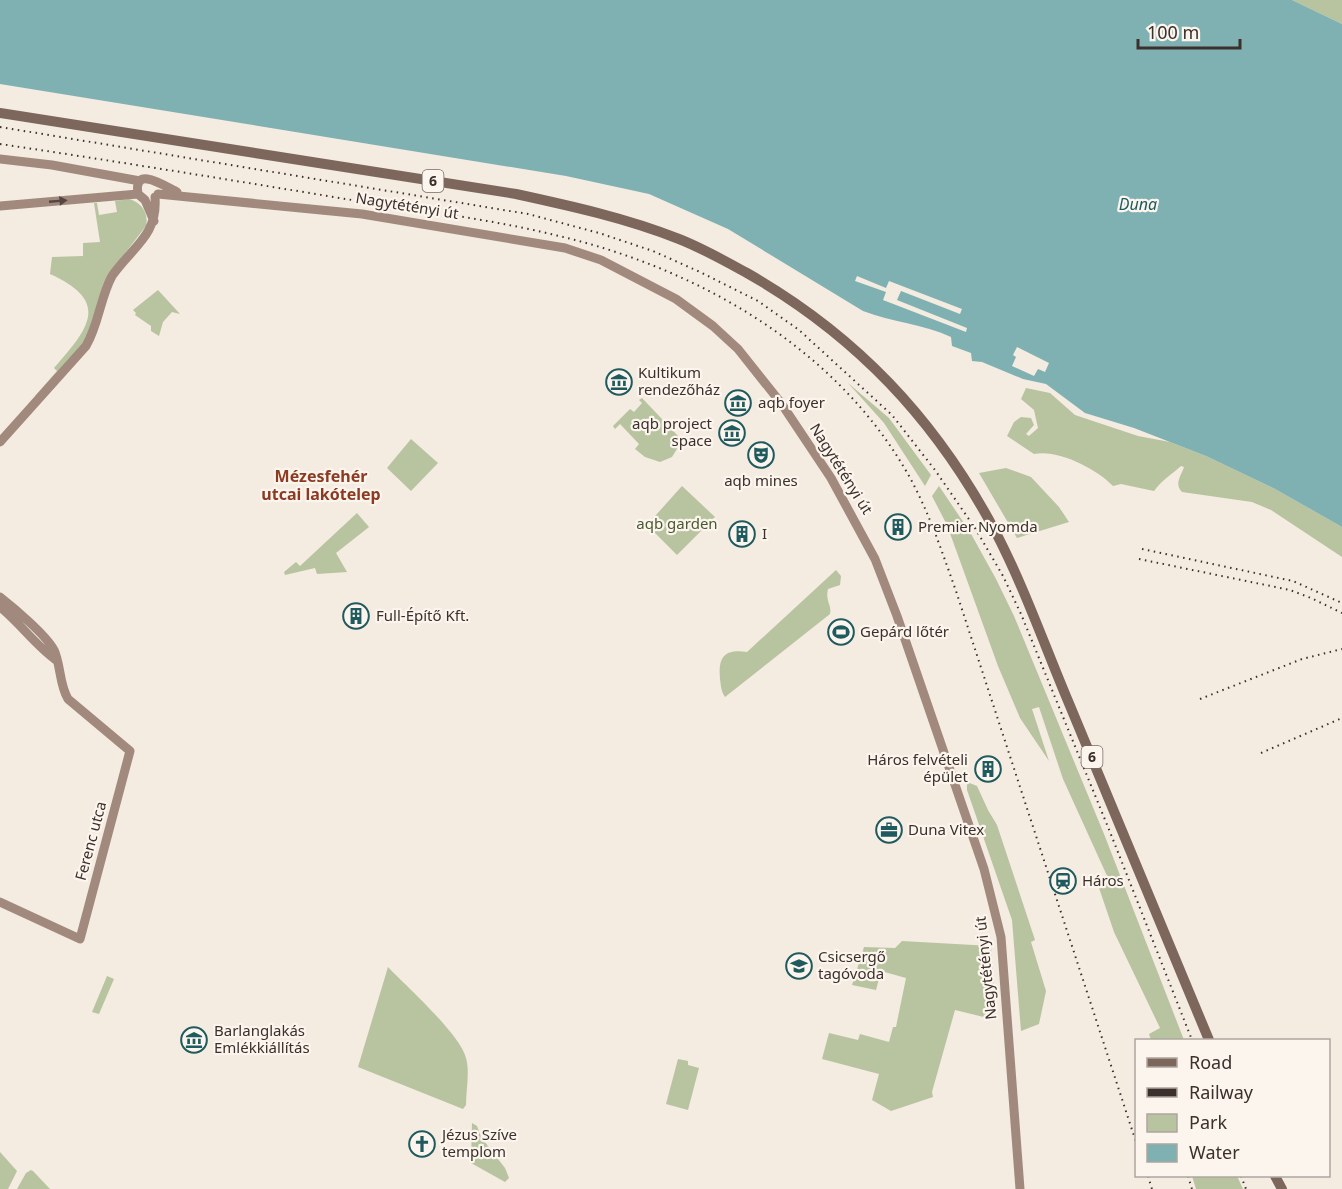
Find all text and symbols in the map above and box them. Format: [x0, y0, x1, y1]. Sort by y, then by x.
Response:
scale bar [1138, 12, 1240, 50]
text: 100 m [1147, 20, 1199, 44]
road number: 6 [422, 170, 444, 192]
street label: Nagytétényi út [354, 187, 461, 223]
water label: Duna [1119, 193, 1157, 215]
one-way arrow [49, 196, 68, 206]
place label: Kultikum rendezőház [638, 362, 720, 399]
museum icon: Kultikum rendezőház [604, 367, 634, 397]
museum icon: aqb foyer [723, 388, 753, 418]
place label: aqb foyer [758, 392, 825, 412]
place label: aqb project space [632, 413, 713, 450]
museum icon: aqb project space [717, 418, 747, 448]
street label: Nagytétényi út [806, 419, 878, 518]
theatre icon: aqb mines [746, 440, 776, 470]
district label: Mézesfehér utcai lakótelep [261, 465, 381, 505]
place label: aqb mines [724, 470, 798, 490]
building icon: Premier Nyomda [883, 512, 913, 542]
park label: aqb garden [636, 513, 718, 533]
place label: Premier Nyomda [918, 516, 1038, 536]
building icon: I [727, 519, 757, 549]
place label: I [762, 523, 767, 543]
building icon: Full-Építő Kft. [341, 601, 371, 631]
place label: Full-Építő Kft. [376, 605, 469, 625]
sports icon: Gepárd lőtér [826, 617, 856, 647]
place label: Gepárd lőtér [860, 621, 949, 641]
road number: 6 [1082, 746, 1102, 768]
place label: Háros felvételi épület [867, 749, 969, 786]
building icon: Háros felvételi épület [973, 754, 1003, 784]
street label: Ferenc utca [70, 799, 110, 883]
office icon: Duna Vitex [874, 815, 904, 845]
place label: Duna Vitex [908, 819, 984, 839]
station icon: Háros [1048, 866, 1078, 896]
place label: Háros [1082, 870, 1124, 890]
street label: Nagytétényi út [970, 915, 1000, 1021]
place label: Csicsergő tagóvoda [818, 946, 886, 983]
school or university icon: Csicsergő tagóvoda [784, 951, 814, 981]
place label: Barlanglakás Emlékkiállítás [214, 1020, 310, 1057]
museum icon: Barlanglakás Emlékkiállítás [179, 1025, 209, 1055]
legend [1135, 1039, 1330, 1177]
text: Road [1189, 1050, 1232, 1074]
text: Railway [1189, 1080, 1254, 1104]
text: Park [1189, 1110, 1227, 1134]
place label: Jézus Szíve templom [440, 1124, 517, 1161]
church icon: Jézus Szíve templom [407, 1129, 437, 1159]
text: Water [1189, 1140, 1240, 1164]

